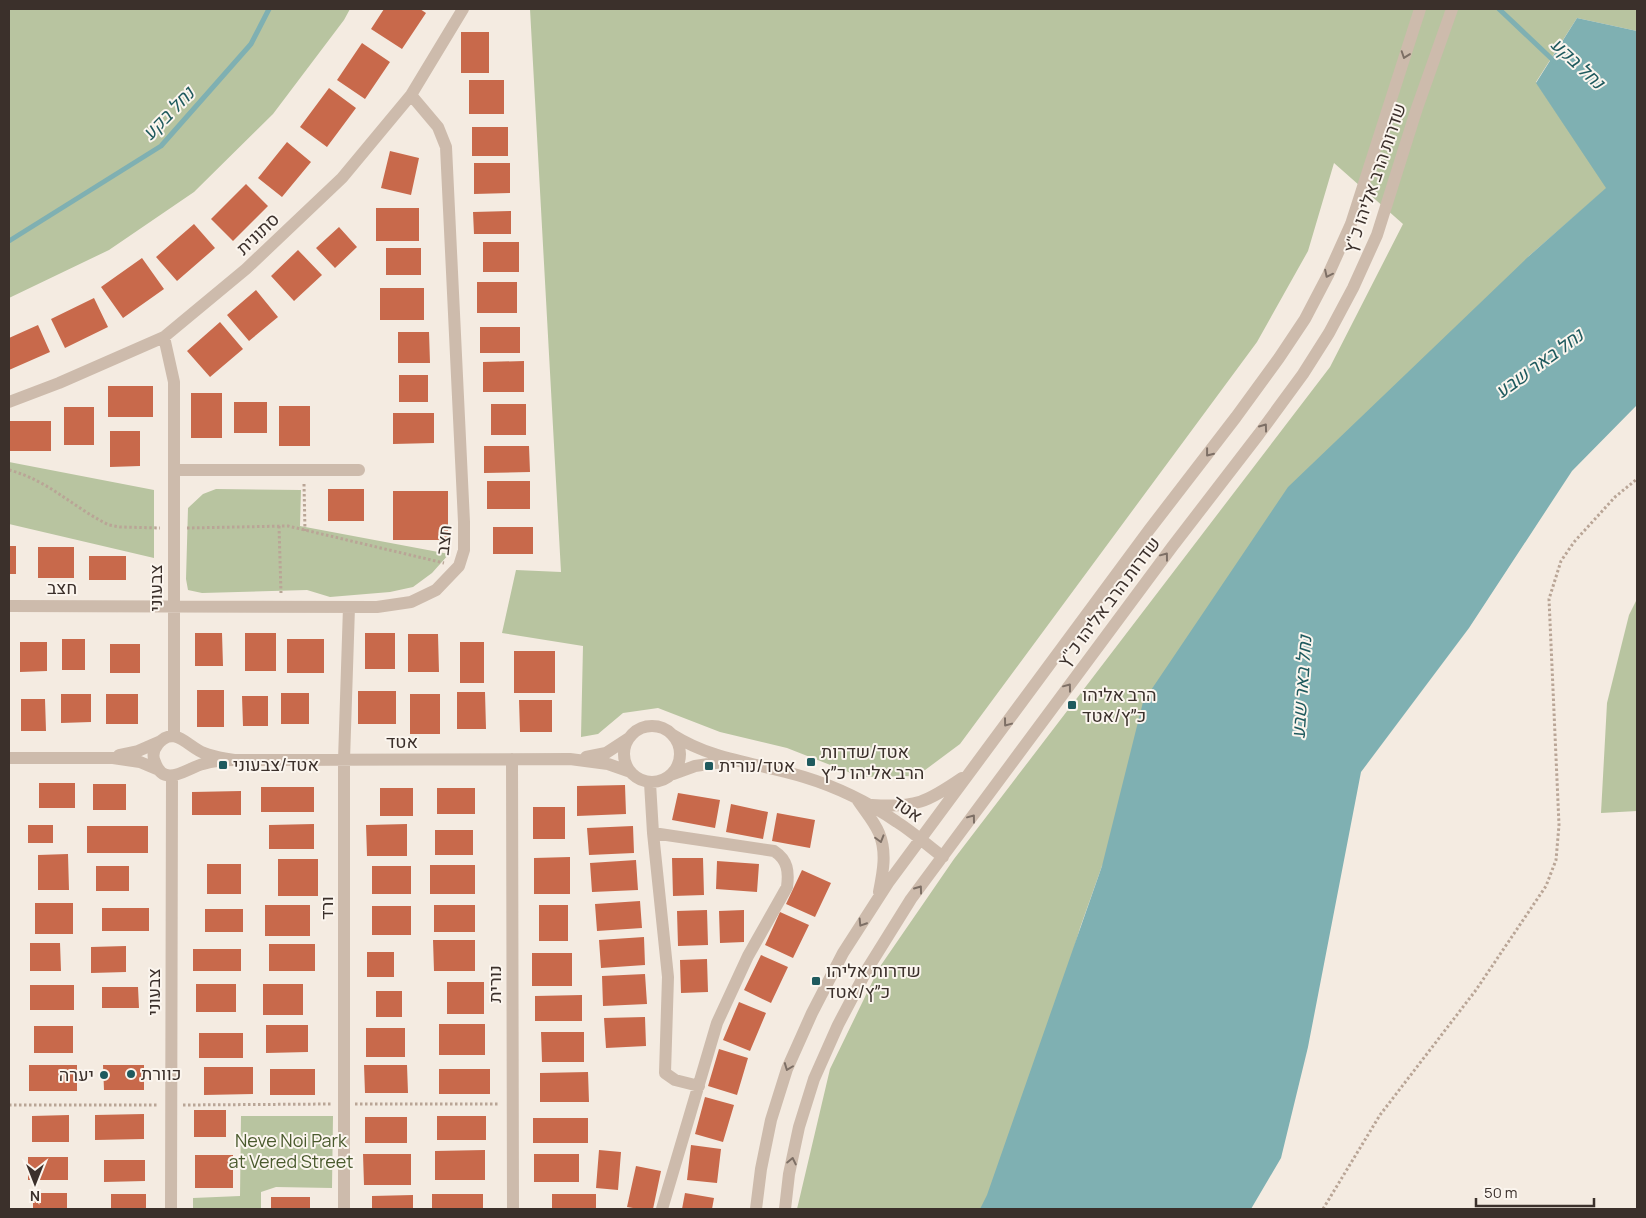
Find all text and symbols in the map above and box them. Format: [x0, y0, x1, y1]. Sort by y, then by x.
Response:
water label: נחל בקע [1545, 31, 1611, 95]
one-way arrow [1401, 51, 1411, 59]
water label: נחל בקע [136, 80, 201, 145]
street label: שדרות הרב אליהו כ"ץ [1337, 99, 1411, 256]
street label: סתונית [231, 207, 284, 260]
one-way arrow [1324, 269, 1334, 278]
water label: נחל באר שבע [1490, 321, 1589, 404]
one-way arrow [1258, 424, 1267, 433]
one-way arrow [1206, 447, 1215, 457]
street label: חצב [429, 524, 457, 556]
street label: שדרות הרב אליהו כ"ץ [1051, 531, 1165, 671]
one-way arrow [1159, 552, 1168, 562]
street label: צבעוני [143, 564, 167, 612]
street label: חצב [47, 575, 77, 599]
water label: נחל באר שבע [1284, 633, 1318, 739]
place label: הרב אליהו כ״ץ/אטד [1082, 682, 1157, 727]
one-way arrow [1063, 684, 1071, 693]
marker: הרב אליהו כ״ץ/אטד [1066, 699, 1078, 711]
one-way arrow [1004, 717, 1012, 726]
street label: אטד [386, 729, 418, 753]
place label: אטד/שדרות הרב אליהו כ״ץ [821, 739, 924, 784]
place label: אטד/צבעוני [233, 752, 319, 776]
place label: אטד/נורית [719, 753, 795, 777]
marker: אטד/שדרות הרב אליהו כ״ץ [805, 756, 817, 768]
marker: אטד/צבעוני [217, 759, 229, 771]
marker: אטד/נורית [703, 760, 715, 772]
street label: אטד [888, 789, 928, 827]
one-way arrow [966, 814, 975, 824]
one-way arrow [875, 834, 885, 842]
one-way arrow [913, 885, 922, 895]
street label: ורד [314, 896, 338, 920]
one-way arrow [859, 918, 869, 927]
place label: שדרות אליהו כ״ץ/אטד [826, 958, 921, 1003]
street label: נורית [482, 965, 506, 1003]
street label: צבעוני [141, 968, 165, 1016]
marker: שדרות אליהו כ״ץ/אטד [810, 975, 822, 987]
place label: כוורת [141, 1061, 181, 1085]
place label: יערה [59, 1062, 94, 1086]
one-way arrow [784, 1063, 794, 1071]
marker: כוורת [125, 1068, 137, 1080]
marker: יערה [98, 1069, 110, 1081]
park label: Neve Noi Park at Vered Street [228, 1128, 354, 1173]
one-way arrow [786, 1157, 797, 1166]
north arrow [10, 1158, 60, 1208]
scale bar [1476, 1176, 1594, 1208]
text: 50 m [1484, 1182, 1518, 1203]
text: N [30, 1187, 40, 1206]

